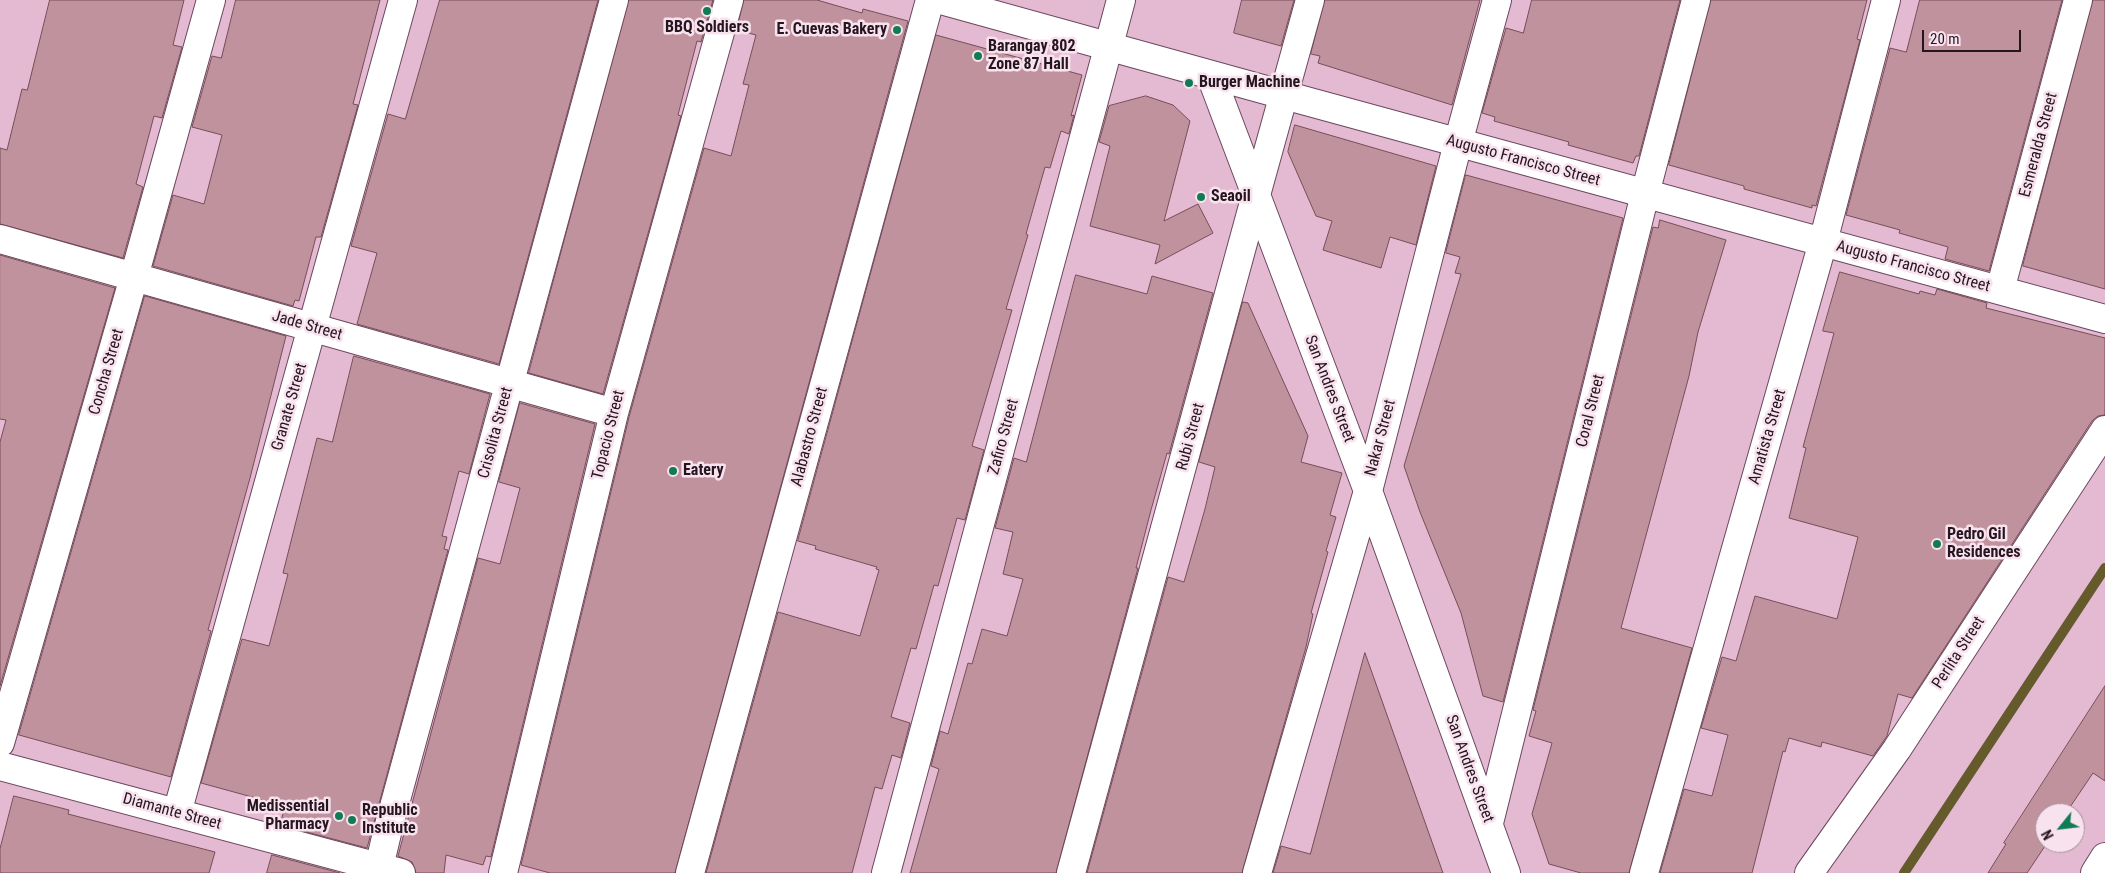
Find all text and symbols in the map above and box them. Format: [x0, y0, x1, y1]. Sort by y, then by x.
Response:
marker: BBQ Soldiers [701, 5, 713, 17]
place label: BBQ Soldiers [665, 18, 749, 38]
place label: E. Cuevas Bakery [776, 20, 887, 40]
scale bar [1925, 20, 2024, 52]
marker: E. Cuevas Bakery [891, 24, 903, 36]
text: 20 m [1930, 30, 1960, 48]
place label: Barangay 802 Zone 87 Hall [988, 37, 1076, 75]
marker: Barangay 802 Zone 87 Hall [972, 50, 984, 62]
place label: Burger Machine [1199, 73, 1300, 93]
marker: Burger Machine [1183, 77, 1195, 89]
street label: Esmeralda Street [2016, 91, 2062, 199]
street label: Augusto Francisco Street [1444, 131, 1602, 191]
place label: Seaoil [1211, 187, 1251, 207]
marker: Seaoil [1195, 191, 1207, 203]
street label: Augusto Francisco Street [1834, 237, 1992, 297]
street label: Jade Street [270, 307, 344, 345]
street label: Concha Street [86, 327, 128, 417]
street label: San Andres Street [1300, 333, 1358, 445]
street label: Granate Street [268, 361, 312, 453]
street label: Coral Street [1573, 373, 1609, 449]
street label: Crisolita Street [475, 385, 517, 481]
street label: Alabastro Street [788, 385, 832, 489]
street label: Amatista Street [1745, 387, 1791, 487]
street label: Topacio Street [589, 388, 629, 482]
street label: Zafiro Street [985, 397, 1023, 477]
street label: Nakar Street [1362, 398, 1400, 478]
street label: Rubi Street [1173, 401, 1209, 473]
place label: Eatery [683, 461, 724, 481]
marker: Eatery [667, 465, 679, 477]
place label: Pedro Gil Residences [1947, 525, 2021, 563]
marker: Pedro Gil Residences [1931, 538, 1943, 550]
street label: Perlita Street [1929, 613, 1989, 693]
street label: San Andres Street [1441, 713, 1497, 825]
street label: Diamante Street [121, 790, 223, 834]
place label: Medissential Pharmacy [247, 797, 329, 835]
place label: Republic Institute [362, 801, 418, 839]
north arrow [2035, 803, 2085, 853]
marker: Medissential Pharmacy [333, 810, 345, 822]
marker: Republic Institute [346, 814, 358, 826]
text: N [2039, 827, 2057, 842]

